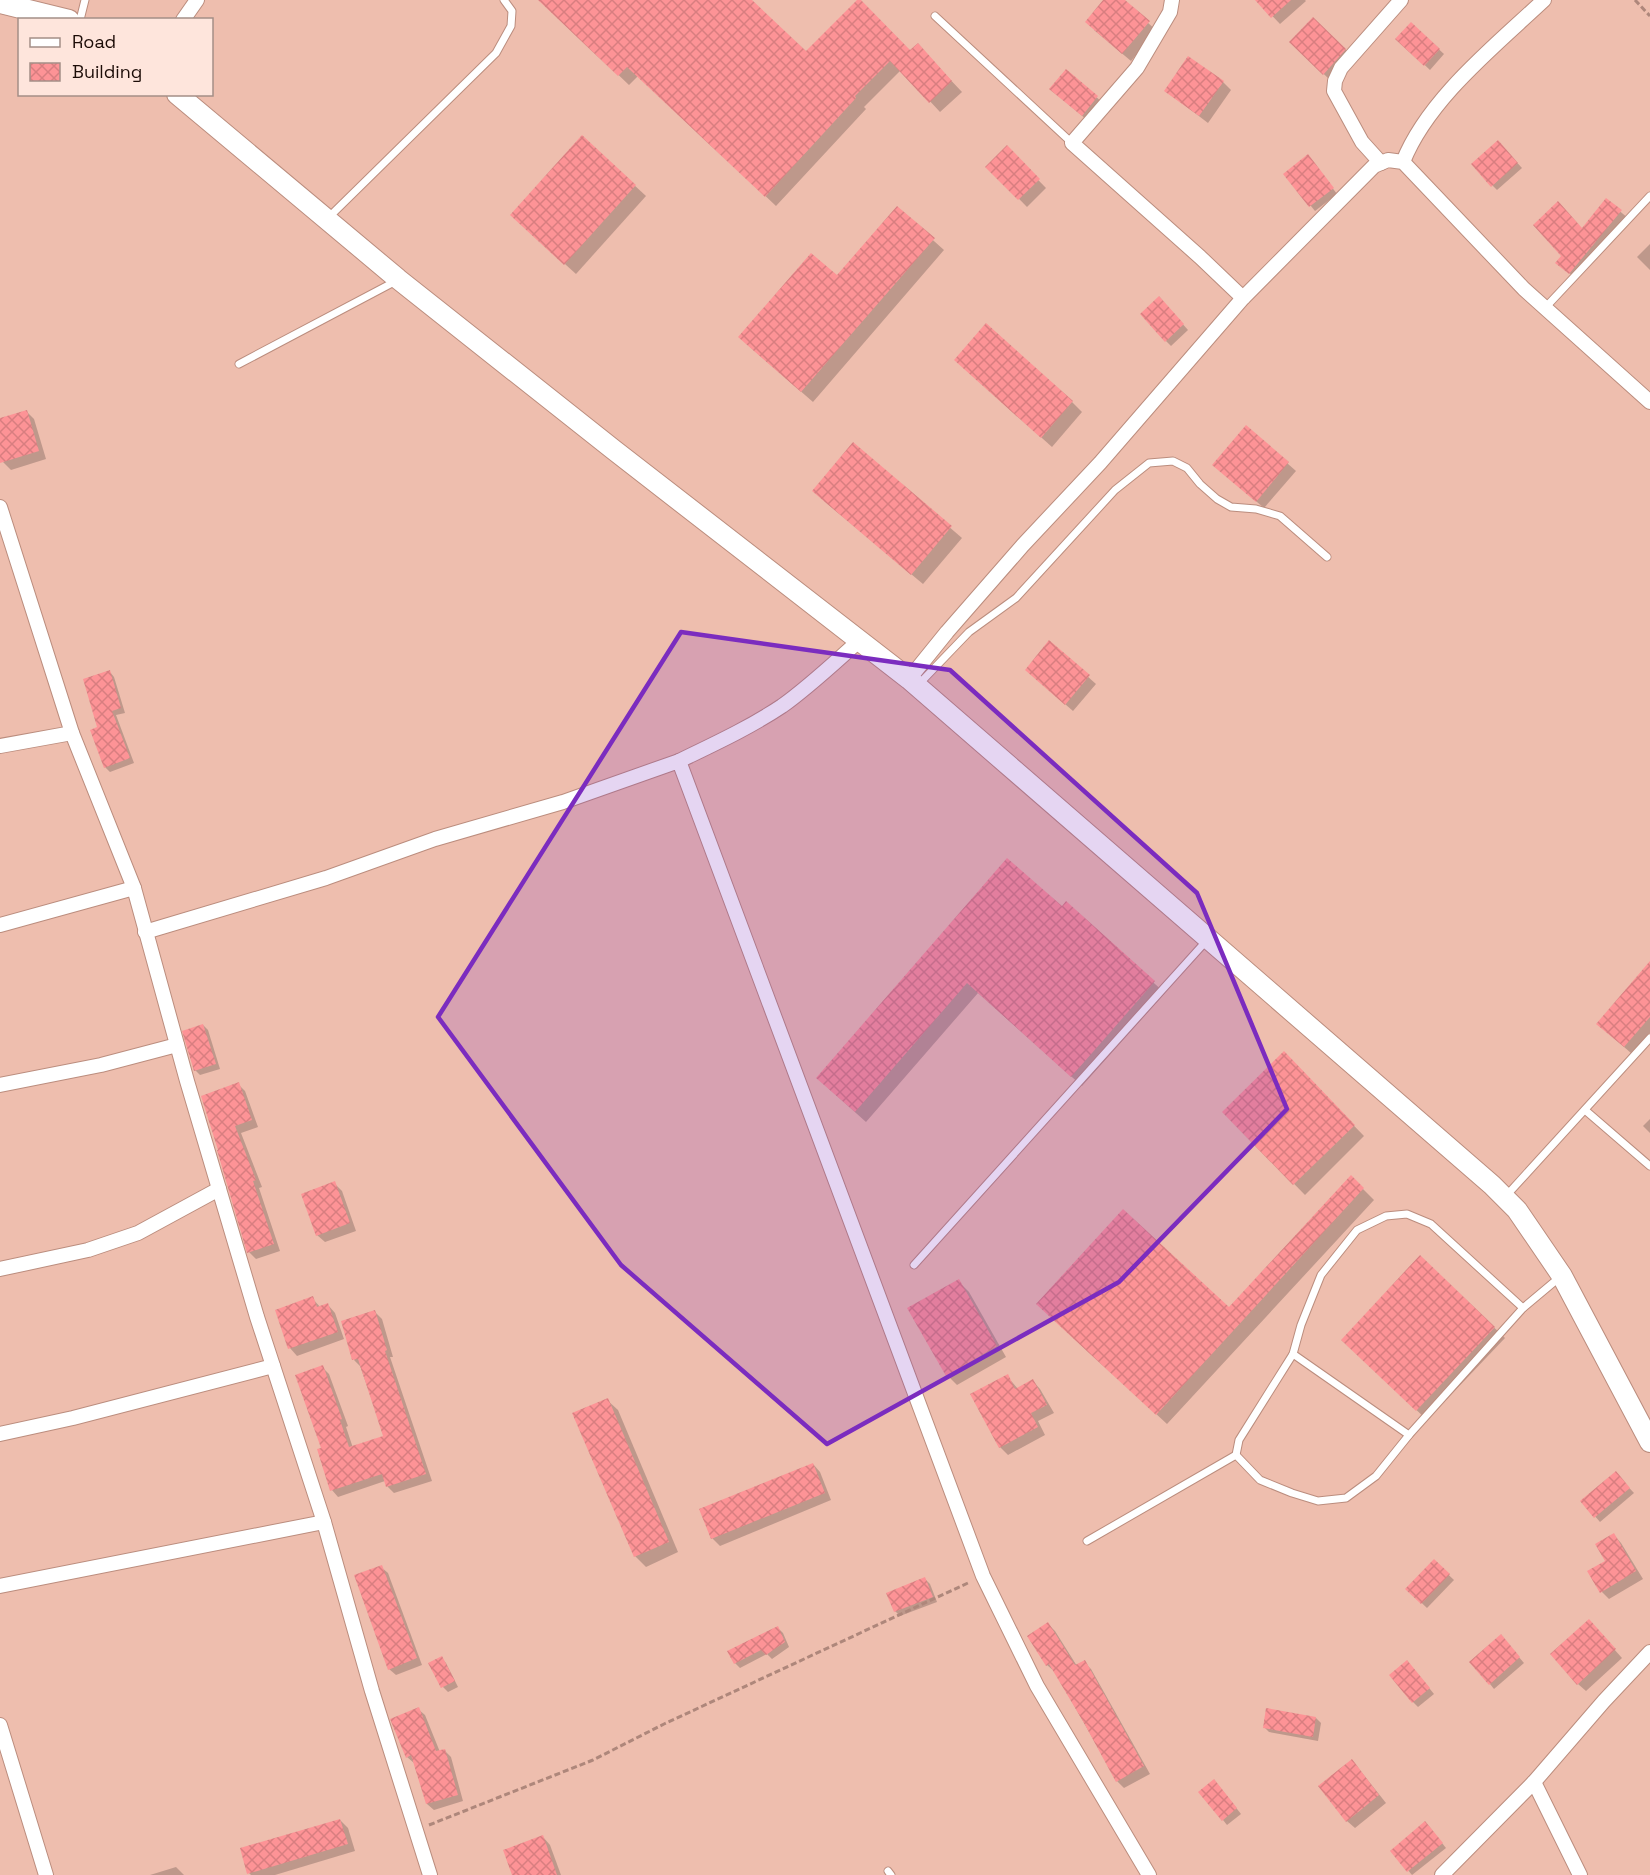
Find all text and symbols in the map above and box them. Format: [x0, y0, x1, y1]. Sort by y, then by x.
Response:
legend [18, 18, 213, 96]
text: Road [72, 30, 116, 53]
text: Building [72, 60, 142, 83]

